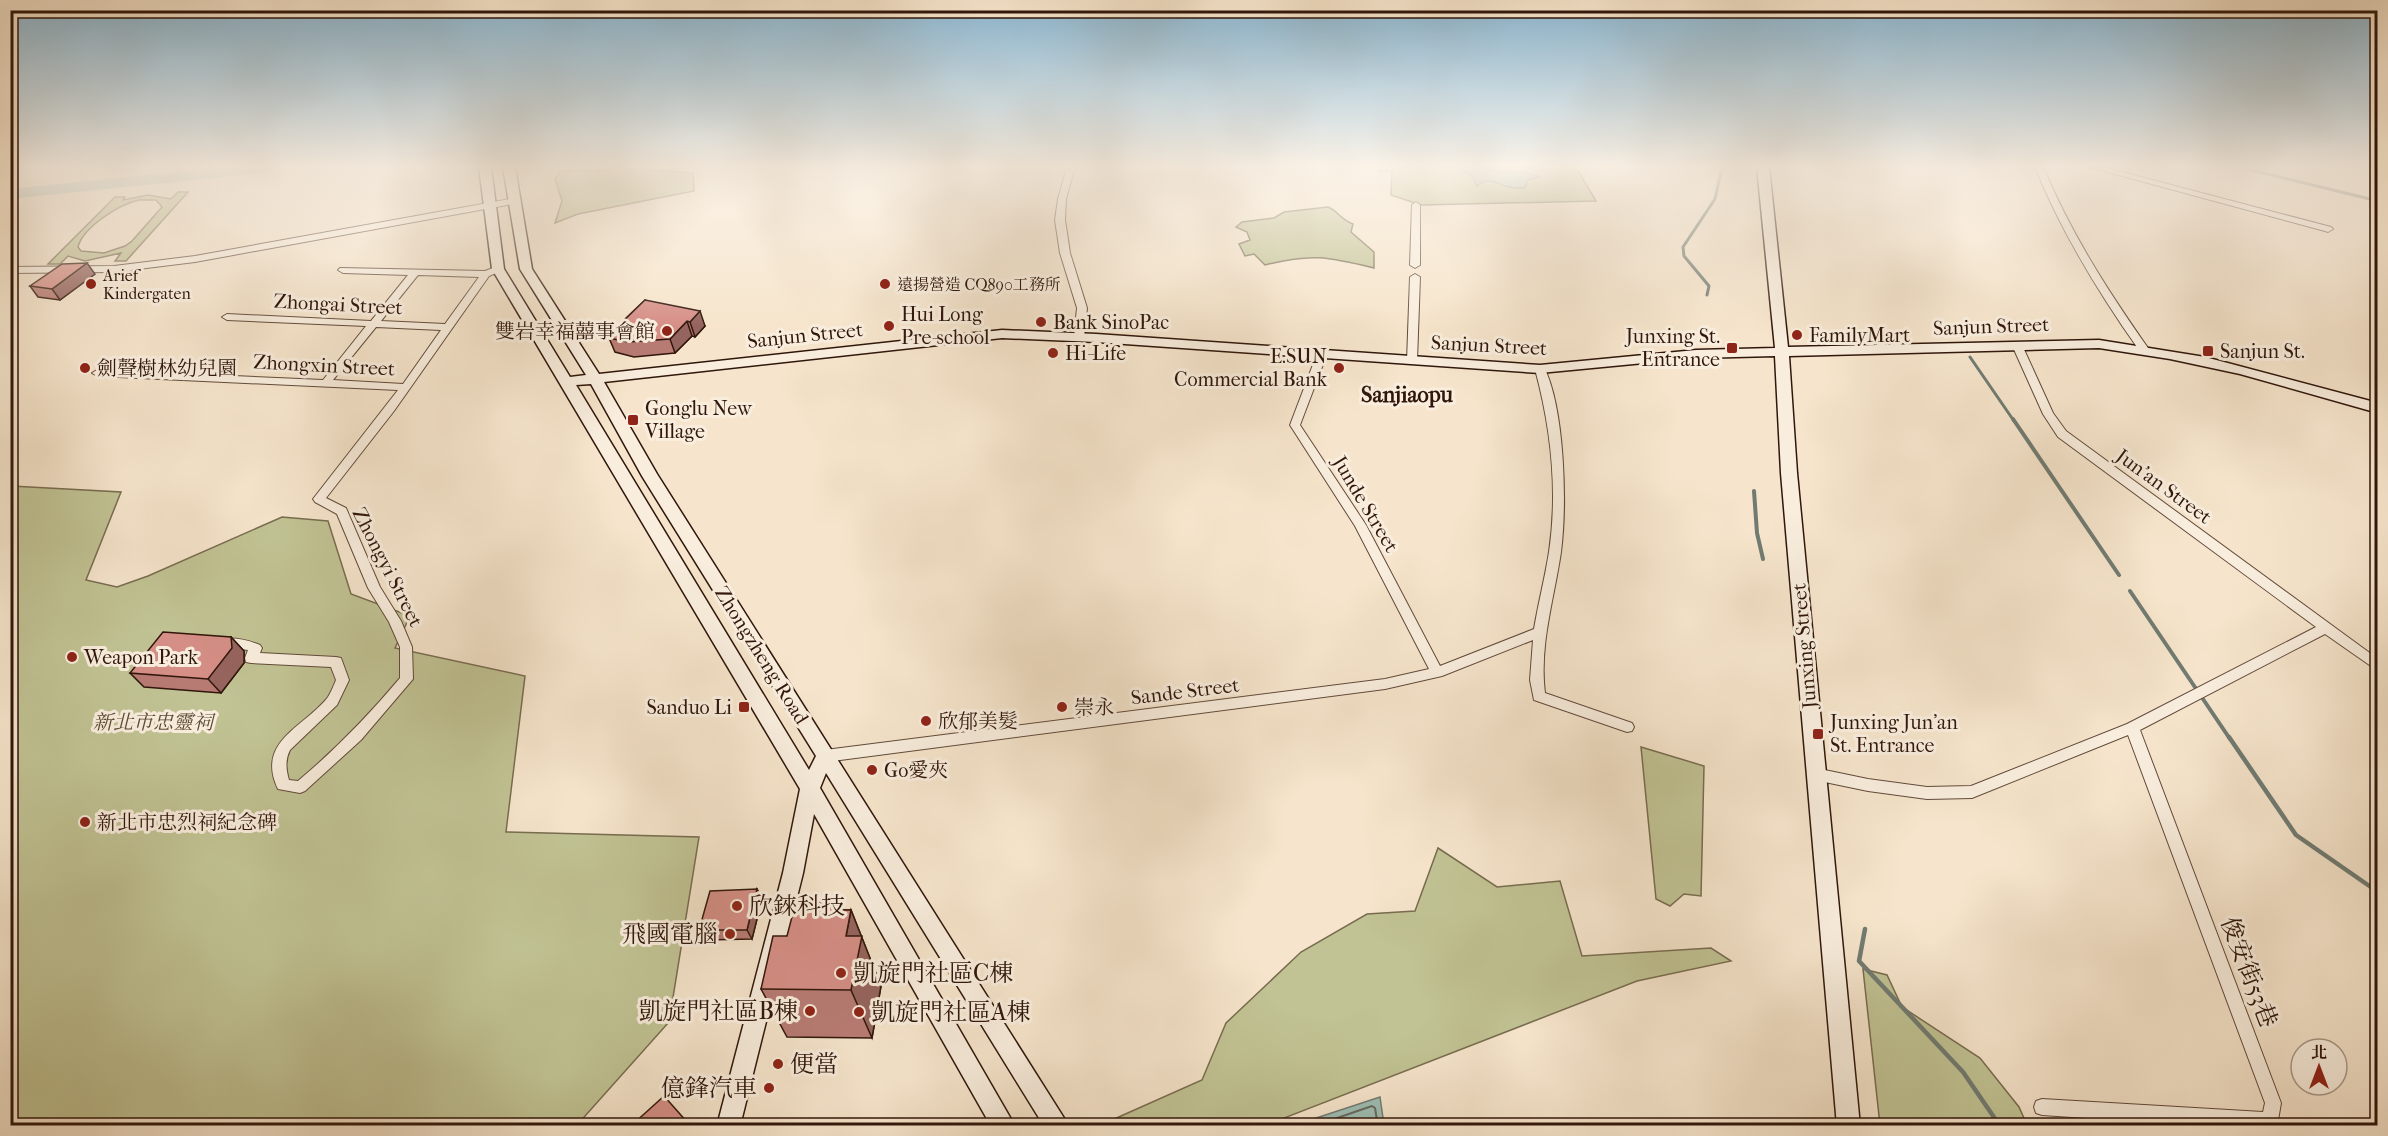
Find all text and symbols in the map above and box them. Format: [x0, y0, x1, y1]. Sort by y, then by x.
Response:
place label: Arief Kindergaten [102, 266, 192, 303]
place label: 遠揚營造 CQ890工務所 [897, 275, 1061, 294]
marker: Arief Kindergaten [84, 277, 98, 291]
marker: 遠揚營造 CQ890工務所 [878, 277, 892, 291]
street label: Zhongai Street [273, 290, 403, 319]
place label: Hui Long Pre-school [901, 303, 990, 349]
place label: Bank SinoPac [1053, 311, 1169, 334]
street label: Sanjun Street [1933, 313, 2050, 340]
marker: Bank SinoPac [1034, 315, 1048, 329]
street label: Sanjun Street [746, 318, 864, 353]
marker: Hui Long Pre-school [882, 319, 896, 333]
place label: 雙岩幸福囍事會館 [495, 320, 655, 343]
marker: 雙岩幸福囍事會館 [660, 324, 674, 338]
place label: FamilyMart [1809, 324, 1910, 347]
place label: Junxing St. Entrance [1624, 325, 1720, 371]
marker: FamilyMart [1790, 328, 1804, 342]
street label: Sanjun Street [1430, 331, 1548, 360]
place label: Sanjun St. [2220, 340, 2305, 363]
marker: Junxing St. Entrance [1725, 341, 1739, 355]
place label: Hi-Life [1065, 342, 1126, 365]
marker: Sanjun St. [2201, 344, 2215, 358]
place label: E.SUN Commercial Bank [1174, 345, 1328, 391]
marker: Hi-Life [1046, 346, 1060, 360]
street label: Zhongxin Street [252, 350, 396, 381]
place label: 劍聲樹林幼兒園 [97, 357, 237, 380]
marker: 劍聲樹林幼兒園 [78, 361, 92, 375]
marker: E.SUN Commercial Bank [1332, 361, 1346, 375]
district label: Sanjiaopu [1361, 382, 1454, 408]
place label: Gonglu New Village [644, 397, 753, 443]
marker: Gonglu New Village [626, 413, 640, 427]
street label: Jun'an Street [2110, 443, 2216, 529]
street label: Junde Street [1327, 450, 1403, 556]
street label: Zhongyi Street [348, 504, 427, 631]
street label: Zhongzheng Road [710, 582, 814, 729]
street label: Junxing Street [1788, 582, 1822, 712]
place label: Weapon Park [83, 646, 199, 669]
marker: Weapon Park [65, 650, 79, 664]
street label: Sande Street [1130, 673, 1241, 710]
place label: Sanduo Li [646, 696, 732, 719]
place label: 崇永 [1074, 696, 1114, 719]
marker: Sanduo Li [737, 700, 751, 714]
marker: 崇永 [1055, 700, 1069, 714]
place label: 欣郁美髮 [938, 710, 1018, 733]
park label: 新北市忠靈祠 [93, 711, 216, 734]
place label: Junxing Jun'an St. Entrance [1828, 711, 1958, 757]
marker: 欣郁美髮 [919, 714, 933, 728]
marker: Junxing Jun'an St. Entrance [1811, 727, 1825, 741]
place label: Go愛夾 [884, 759, 948, 782]
marker: Go愛夾 [865, 763, 879, 777]
place label: 新北市忠烈祠紀念碑 [97, 811, 277, 834]
marker: 新北市忠烈祠紀念碑 [78, 815, 92, 829]
place label: 欣錸科技 [749, 892, 845, 920]
marker: 欣錸科技 [730, 899, 744, 913]
street label: 俊安街53巷 [2215, 913, 2283, 1031]
place label: 飛國電腦 [622, 920, 718, 948]
marker: 飛國電腦 [723, 927, 737, 941]
place label: 凱旋門社區C棟 [853, 959, 1013, 987]
marker: 凱旋門社區C棟 [834, 966, 848, 980]
place label: 凱旋門社區B棟 [638, 997, 798, 1025]
place label: 凱旋門社區A棟 [871, 998, 1031, 1026]
marker: 凱旋門社區B棟 [803, 1004, 817, 1018]
marker: 凱旋門社區A棟 [852, 1005, 866, 1019]
north arrow [2289, 1037, 2349, 1097]
text: 北 [2311, 1043, 2327, 1062]
place label: 便當 [790, 1050, 838, 1078]
marker: 便當 [771, 1057, 785, 1071]
place label: 億鋒汽車 [661, 1074, 757, 1102]
marker: 億鋒汽車 [762, 1081, 776, 1095]

